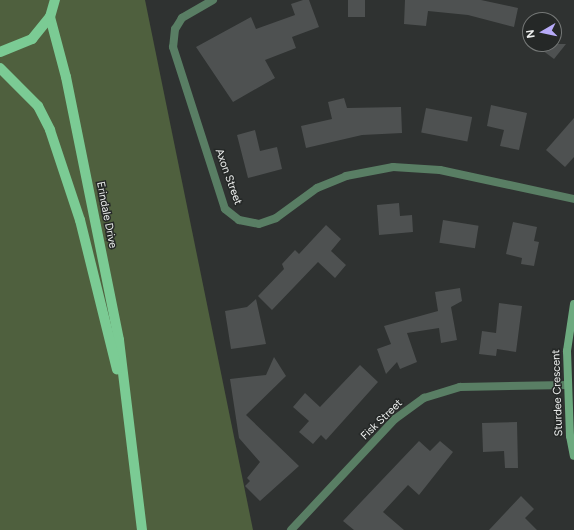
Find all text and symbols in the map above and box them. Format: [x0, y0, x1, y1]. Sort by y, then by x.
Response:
north arrow [522, 12, 562, 52]
text: N [524, 29, 538, 39]
street label: Axon Street [212, 147, 244, 207]
street label: Erindale Drive [93, 181, 119, 249]
street label: Sturdee Crescent [550, 349, 566, 437]
street label: Fisk Street [359, 397, 405, 443]

